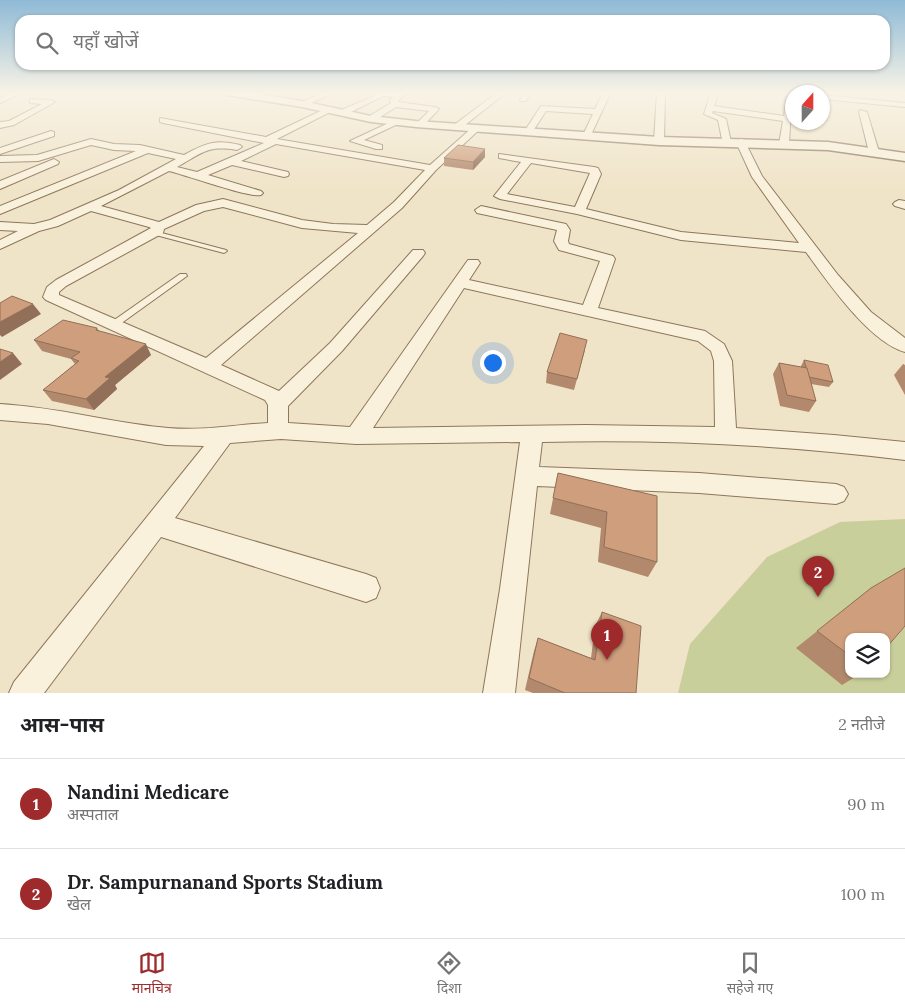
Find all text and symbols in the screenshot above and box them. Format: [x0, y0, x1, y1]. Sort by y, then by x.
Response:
search box [15, 15, 890, 70]
icon: search [33, 29, 61, 57]
text: यहाँ खोजें [73, 29, 139, 53]
north arrow [785, 85, 830, 130]
your location [480, 350, 506, 376]
pin: 2 [802, 556, 834, 597]
pin: 1 [591, 619, 623, 660]
map controls [845, 633, 890, 678]
button: layers [845, 633, 890, 678]
text: आस-पास [20, 711, 104, 738]
text: 2 नतीजे [838, 714, 885, 734]
text: Nandini Medicare [67, 780, 229, 804]
text: 1 [33, 794, 39, 814]
text: 90 m [847, 794, 885, 814]
text: अस्पताल [67, 804, 119, 824]
text: Dr. Sampurnanand Sports Stadium [67, 870, 383, 894]
text: 2 [32, 884, 40, 904]
text: 100 m [841, 884, 885, 904]
text: खेल [67, 894, 91, 914]
tab: मानचित्र [132, 949, 172, 999]
tab: दिशा [435, 949, 463, 999]
tab: सहेजे गए [727, 949, 773, 999]

